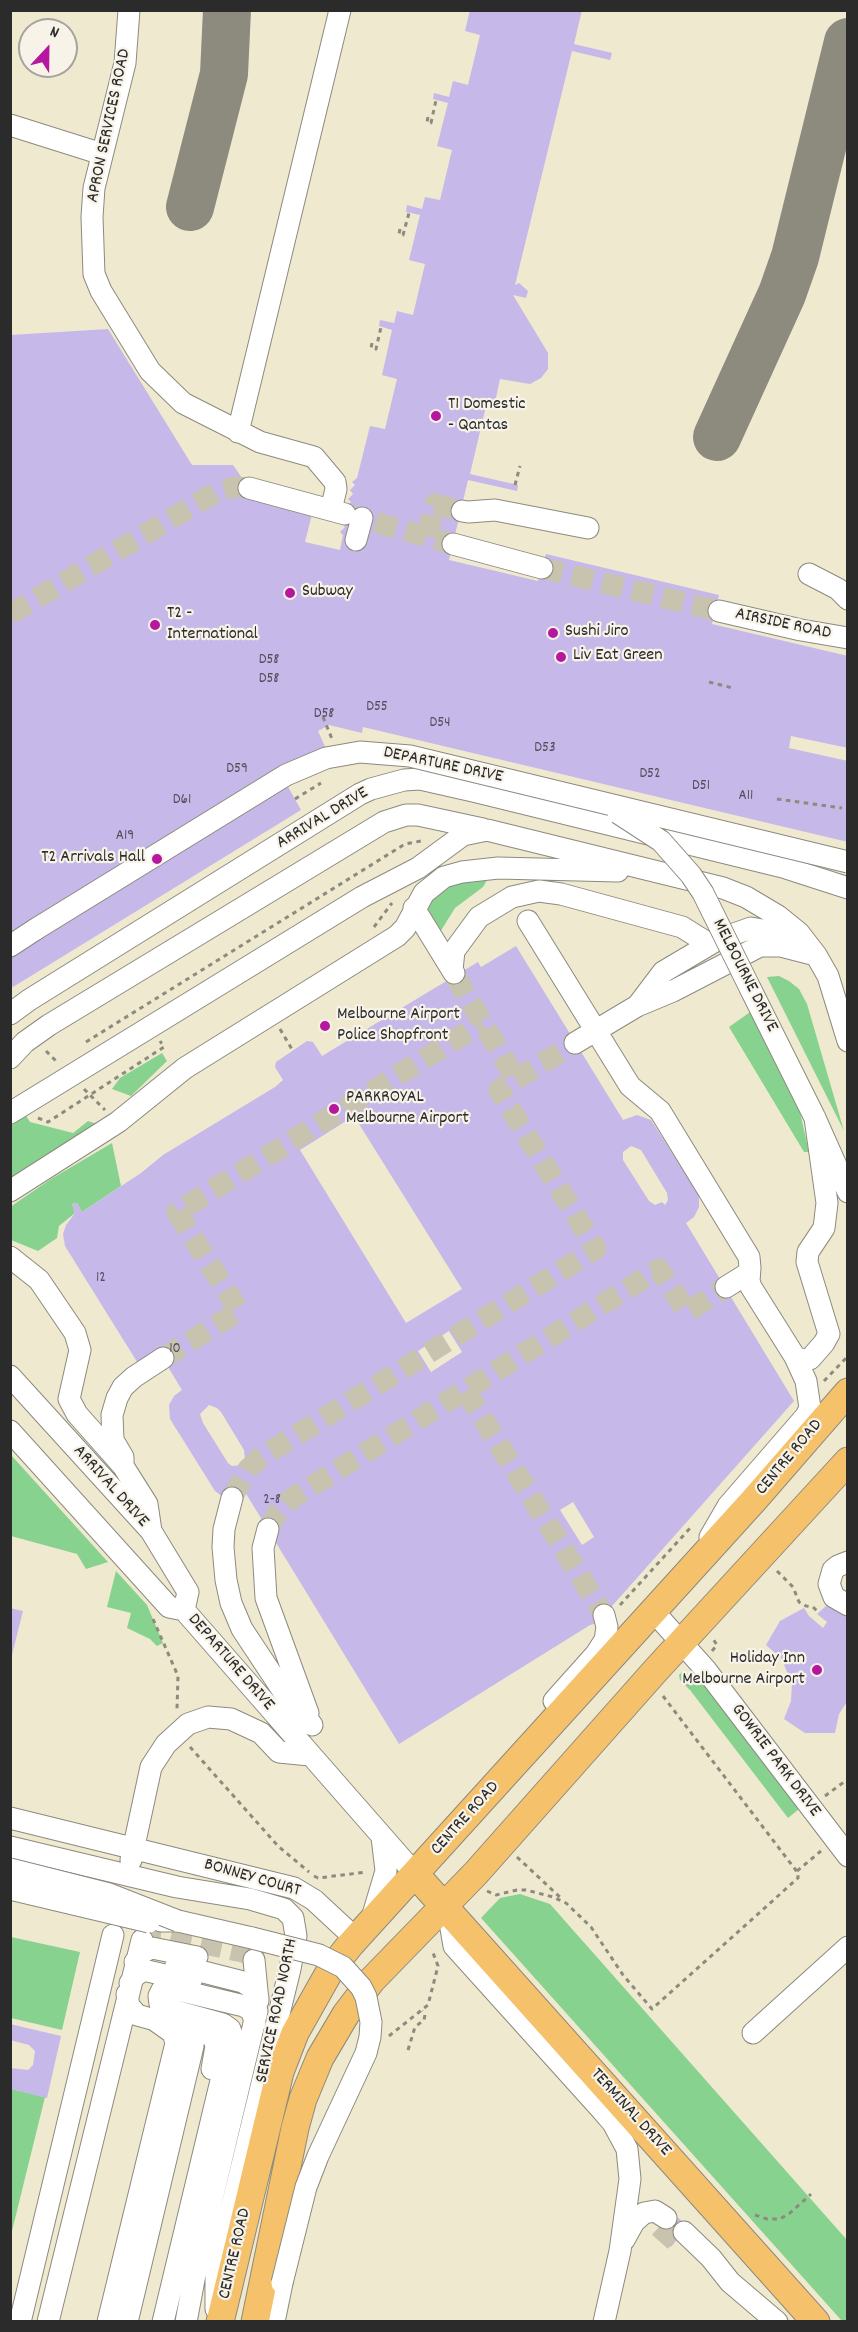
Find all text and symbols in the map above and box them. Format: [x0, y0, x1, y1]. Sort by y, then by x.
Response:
north arrow [18, 18, 78, 78]
text: N [46, 21, 62, 45]
street label: APRON SERVICES ROAD [83, 47, 137, 205]
place label: T1 Domestic - Qantas [448, 395, 526, 438]
marker: T1 Domestic - Qantas [429, 409, 443, 423]
place label: Subway [302, 582, 353, 604]
marker: Subway [283, 586, 297, 600]
place label: T2 - International [167, 604, 258, 646]
street label: AIRSIDE ROAD [733, 604, 833, 646]
marker: T2 - International [148, 618, 162, 632]
place label: Sushi Jiro [565, 622, 628, 644]
marker: Sushi Jiro [546, 626, 560, 640]
place label: Liv Eat Green [573, 646, 663, 668]
marker: Liv Eat Green [554, 650, 568, 664]
house number: D58 [259, 652, 279, 670]
house number: D58 [259, 671, 279, 689]
house number: D55 [366, 699, 388, 717]
house number: D58 [314, 706, 334, 724]
house number: D54 [430, 715, 450, 733]
house number: D53 [534, 740, 556, 758]
street label: DEPARTURE DRIVE [381, 743, 505, 789]
house number: D59 [226, 761, 248, 779]
house number: D52 [639, 766, 661, 784]
house number: D51 [692, 778, 710, 796]
street label: ARRIVAL DRIVE [273, 783, 373, 855]
house number: A11 [739, 788, 753, 806]
house number: D61 [173, 792, 191, 810]
house number: A19 [116, 828, 134, 846]
place label: T2 Arrivals Hall [41, 848, 145, 870]
marker: T2 Arrivals Hall [150, 852, 164, 866]
street label: MELBOURNE DRIVE [706, 916, 782, 1036]
place label: Melbourne Airport Police Shopfront [337, 1005, 460, 1048]
marker: Melbourne Airport Police Shopfront [318, 1019, 332, 1033]
place label: PARKROYAL Melbourne Airport [346, 1088, 469, 1130]
marker: PARKROYAL Melbourne Airport [327, 1102, 341, 1116]
house number: 12 [96, 1270, 106, 1288]
house number: 10 [169, 1341, 181, 1359]
street label: CENTRE ROAD [752, 1416, 828, 1500]
street label: ARRIVAL DRIVE [67, 1441, 153, 1533]
house number: 2-8 [263, 1492, 281, 1510]
street label: DEPARTURE DRIVE [182, 1610, 278, 1716]
place label: Holiday Inn Melbourne Airport [682, 1649, 805, 1692]
marker: Holiday Inn Melbourne Airport [810, 1663, 824, 1677]
street label: GOWRIE PARK DRIVE [725, 1700, 825, 1822]
street label: CENTRE ROAD [427, 1777, 505, 1861]
street label: BONNEY COURT [201, 1855, 303, 1903]
street label: SERVICE ROAD NORTH [252, 1937, 304, 2085]
street label: TERMINAL DRIVE [585, 2065, 675, 2161]
street label: CENTRE ROAD [215, 2207, 257, 2301]

